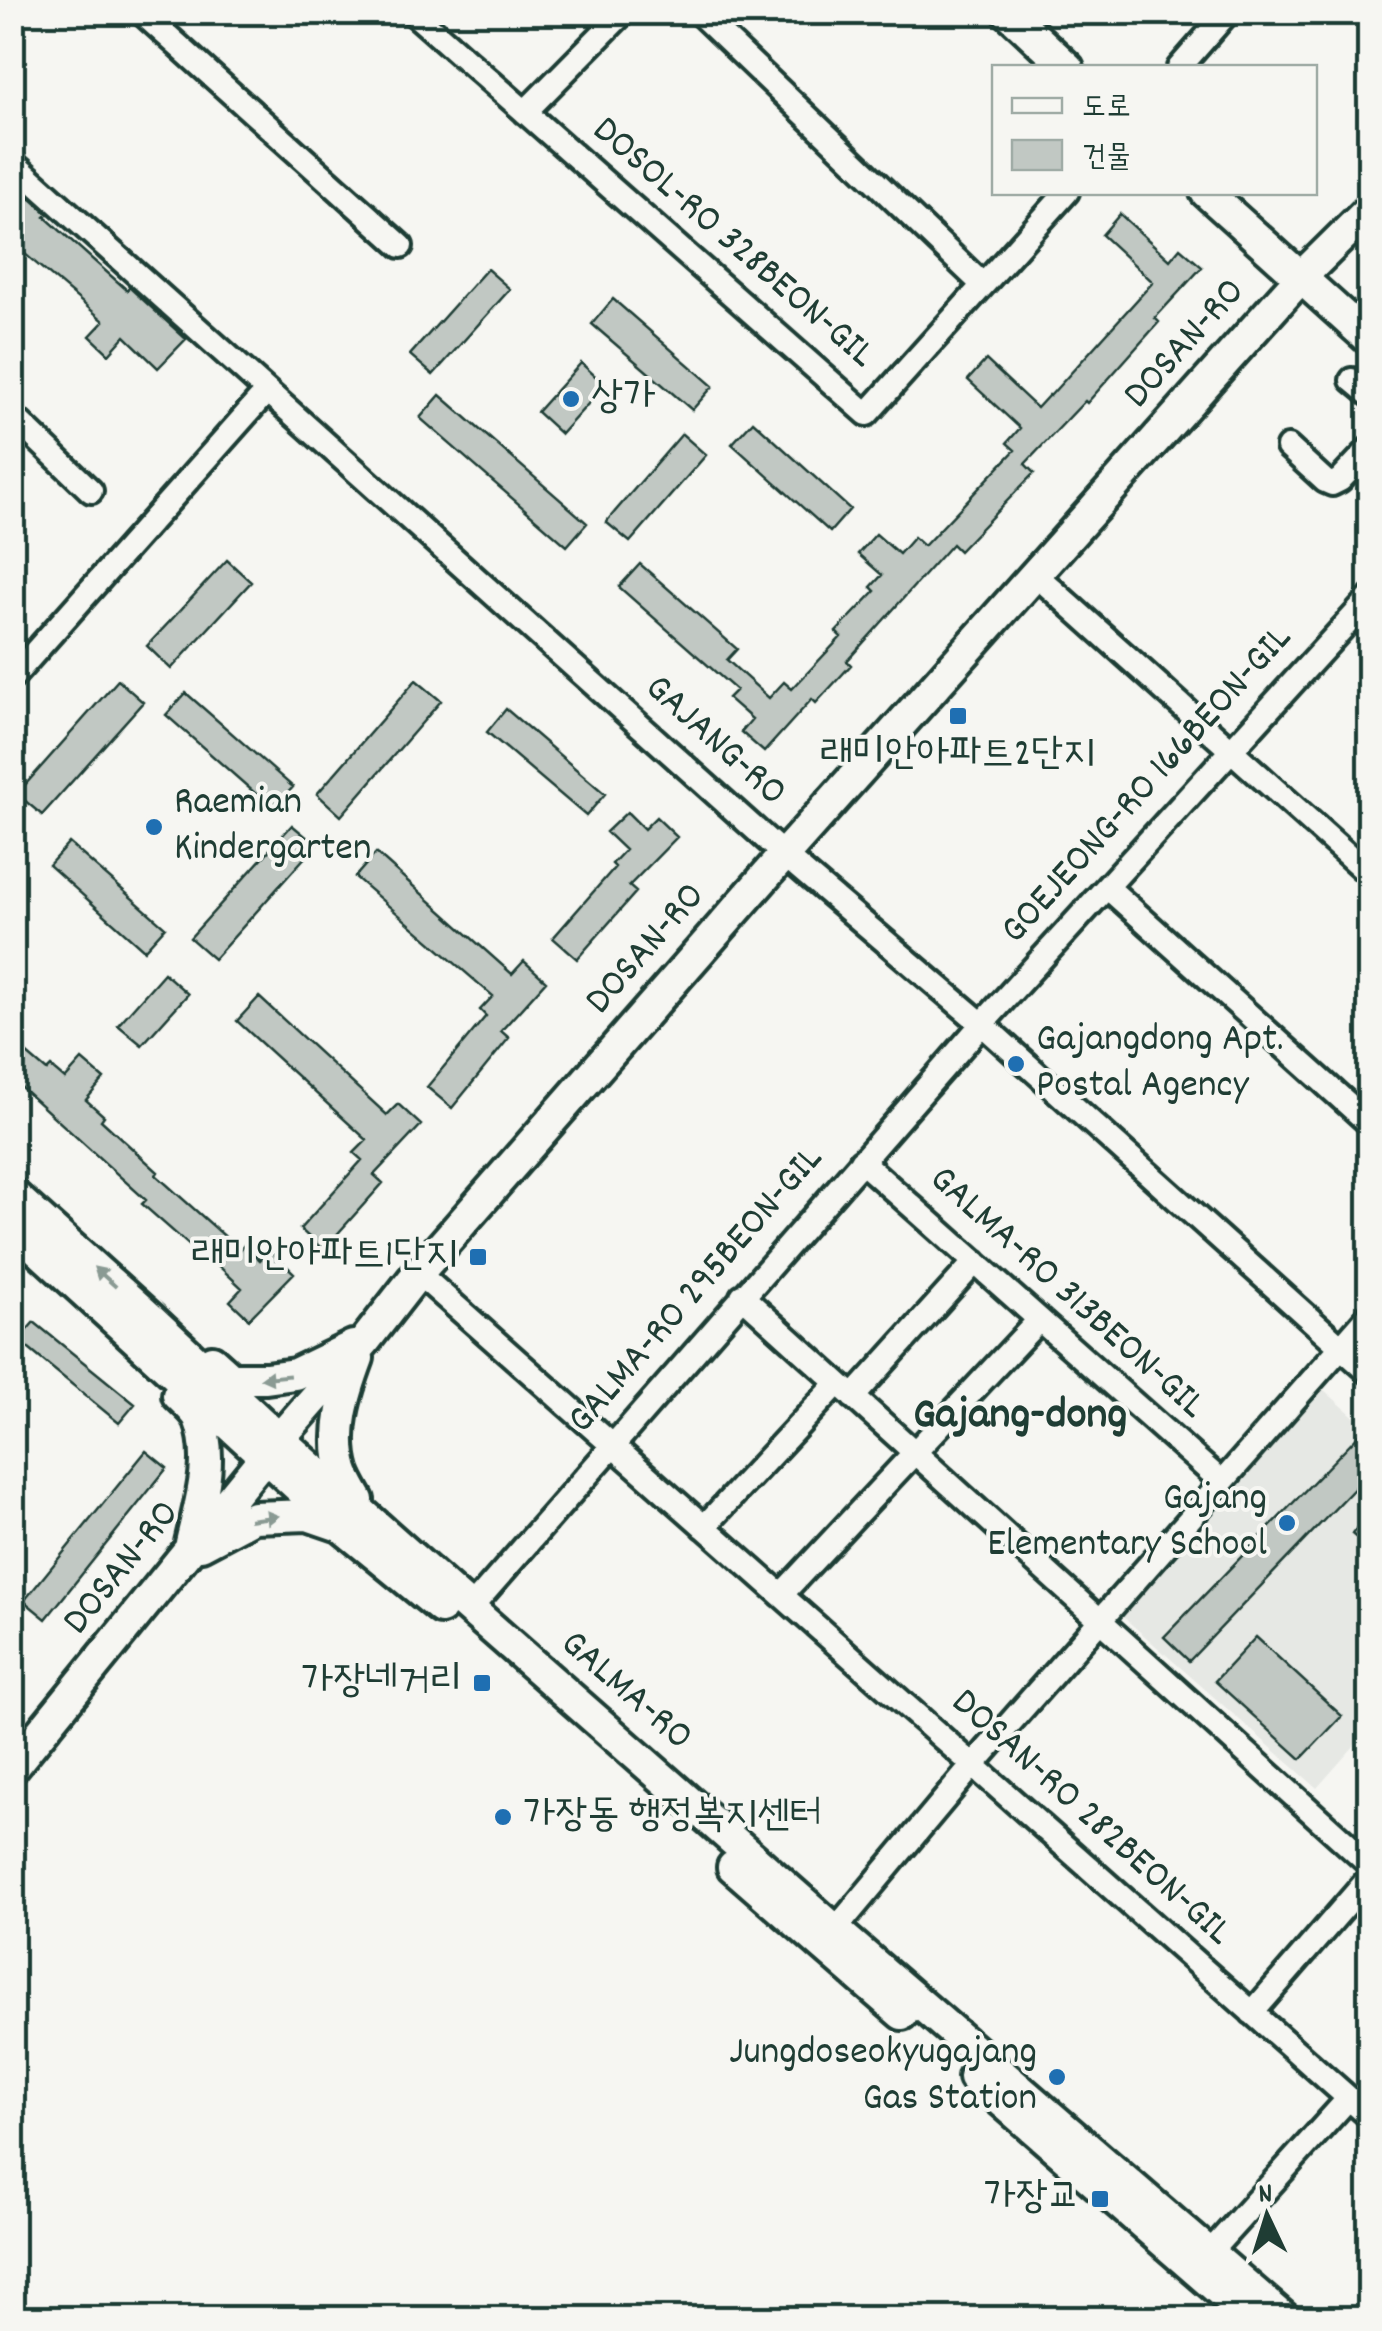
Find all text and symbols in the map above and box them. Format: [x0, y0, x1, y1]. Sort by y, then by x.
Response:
legend [992, 65, 1317, 195]
text: 도로 [1082, 88, 1130, 131]
street label: DOSOL-RO 328BEON-GIL [578, 105, 886, 383]
text: 건물 [1082, 138, 1130, 181]
street label: DOSAN-RO [1112, 267, 1260, 423]
place label: 상가 [591, 371, 655, 428]
marker: 상가 [560, 388, 582, 410]
street label: GOEJEONG-RO 166BEON-GIL [989, 614, 1307, 958]
street label: GAJANG-RO [630, 662, 798, 822]
marker: 래미안아파트2단지 [947, 705, 969, 727]
place label: 래미안아파트2단지 [821, 728, 1095, 785]
place label: Raemian Kindergarten [174, 776, 371, 879]
marker: Raemian Kindergarten [143, 816, 165, 838]
street label: DOSAN-RO [573, 871, 721, 1029]
place label: Gajangdong Apt. Postal Agency [1036, 1013, 1284, 1116]
marker: Gajangdong Apt. Postal Agency [1005, 1053, 1027, 1075]
street label: GALMA-RO 295BEON-GIL [556, 1134, 838, 1448]
street label: GALMA-RO 313BEON-GIL [915, 1154, 1217, 1434]
place label: 래미안아파트1단지 [192, 1229, 458, 1286]
marker: 래미안아파트1단지 [467, 1246, 489, 1268]
one-way arrow [93, 1266, 117, 1289]
one-way arrow [258, 1369, 290, 1385]
district label: Gajang-dong [913, 1385, 1127, 1449]
place label: Gajang Elementary School [987, 1472, 1267, 1575]
street label: DOSAN-RO [51, 1489, 195, 1649]
one-way arrow [249, 1510, 280, 1526]
marker: Gajang Elementary School [1276, 1512, 1298, 1534]
street label: GALMA-RO [546, 1618, 704, 1766]
place label: 가장네거리 [301, 1655, 462, 1712]
marker: 가장네거리 [471, 1672, 493, 1694]
street label: DOSAN-RO 282BEON-GIL [937, 1677, 1243, 1961]
place label: 가장동 행정복지센터 [523, 1789, 822, 1846]
marker: 가장동 행정복지센터 [492, 1806, 514, 1828]
place label: Jungdoseokyugajang Gas Station [729, 2026, 1037, 2129]
marker: Jungdoseokyugajang Gas Station [1046, 2066, 1068, 2088]
north arrow [1217, 2166, 1317, 2266]
place label: 가장교 [983, 2171, 1080, 2228]
text: N [1257, 2176, 1274, 2216]
marker: 가장교 [1089, 2188, 1111, 2210]

